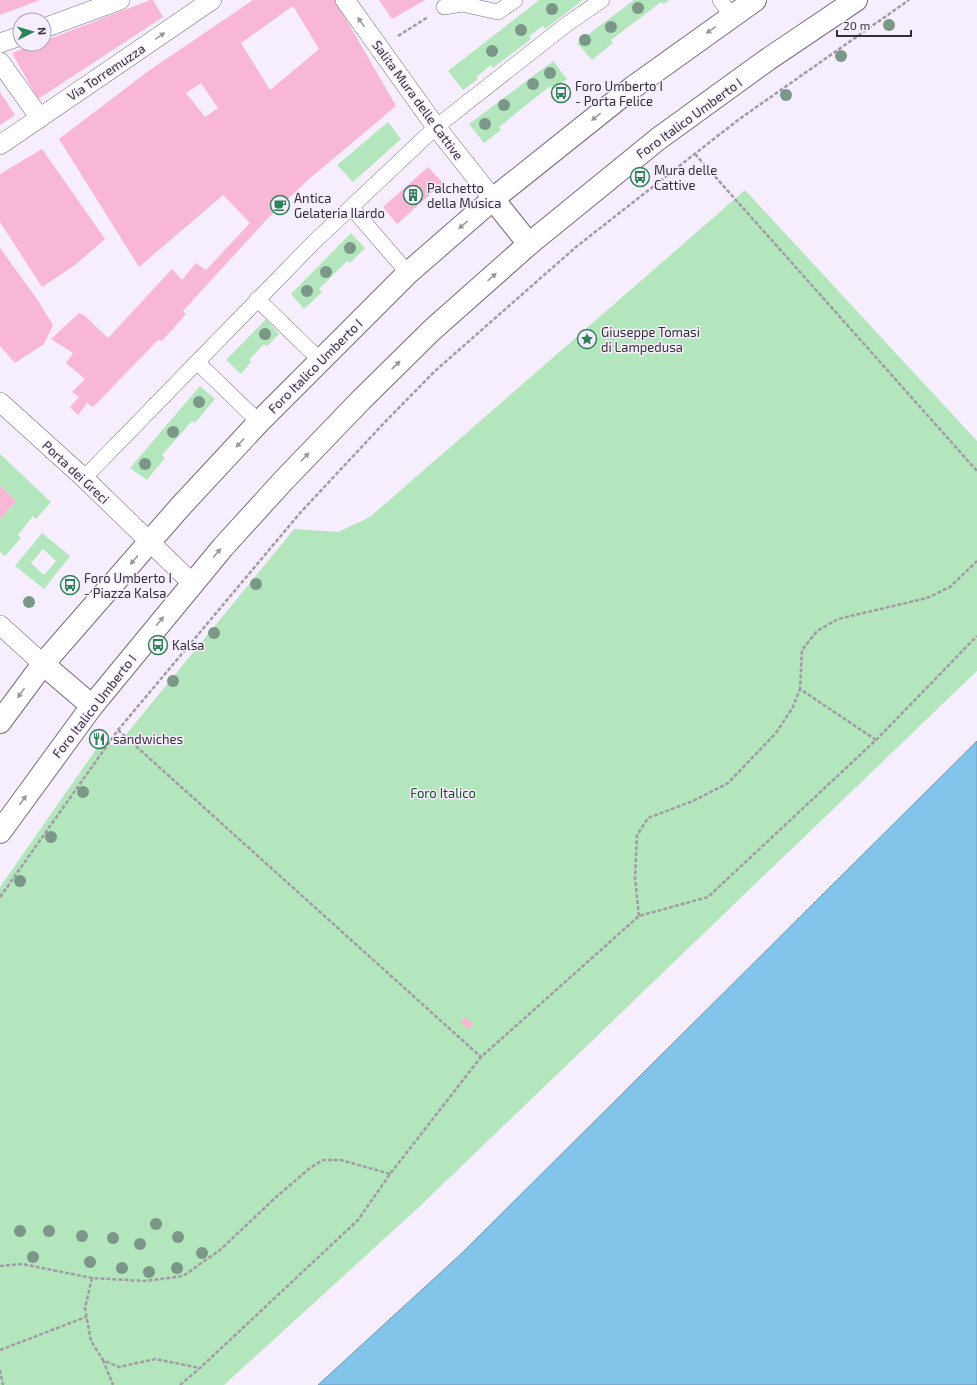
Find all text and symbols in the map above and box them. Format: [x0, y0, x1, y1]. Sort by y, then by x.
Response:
north arrow [12, 12, 52, 52]
scale bar [837, 12, 911, 38]
one-way arrow [357, 17, 365, 28]
text: 20 m [843, 18, 870, 32]
one-way arrow [706, 26, 716, 34]
text: N [36, 27, 49, 36]
one-way arrow [154, 32, 165, 40]
street label: Salita Mura delle Cattive [369, 37, 467, 163]
street label: Via Torremuzza [64, 40, 148, 104]
street label: Foro Italico Umberto I [633, 74, 745, 162]
place label: Foro Umberto I - Porta Felice [575, 78, 663, 109]
bus stop icon: Foro Umberto I - Porta Felice [550, 82, 572, 104]
one-way arrow [591, 112, 601, 121]
place label: Mura delle Cattive [654, 162, 717, 193]
bus stop icon: Mura delle Cattive [629, 166, 651, 188]
place label: Palchetto della Musica [427, 180, 501, 211]
building icon: Palchetto della Musica [402, 184, 424, 206]
place label: Antica Gelateria Ilardo [294, 190, 385, 221]
cafe icon: Antica Gelateria Ilardo [269, 194, 291, 216]
one-way arrow [458, 221, 469, 230]
one-way arrow [487, 272, 497, 281]
street label: Foro Italico Umberto I [264, 315, 366, 417]
place label: Giuseppe Tomasi di Lampedusa [601, 324, 700, 355]
place icon: Giuseppe Tomasi di Lampedusa [576, 328, 598, 350]
one-way arrow [391, 360, 401, 370]
street label: Porta dei Greci [39, 437, 113, 507]
one-way arrow [235, 438, 245, 448]
one-way arrow [300, 452, 310, 462]
one-way arrow [213, 548, 222, 559]
one-way arrow [129, 554, 138, 565]
place label: Foro Umberto I - Piazza Kalsa [84, 570, 172, 601]
bus stop icon: Foro Umberto I - Piazza Kalsa [59, 574, 81, 596]
one-way arrow [156, 616, 165, 627]
bus stop icon: Kalsa [147, 634, 169, 656]
place label: Kalsa [172, 637, 204, 653]
street label: Foro Italico Umberto I [49, 651, 139, 761]
one-way arrow [18, 688, 26, 698]
restaurant icon: sandwiches [88, 728, 110, 750]
place label: sandwiches [113, 731, 183, 747]
park label: Foro Italico [410, 785, 476, 801]
one-way arrow [19, 795, 27, 805]

